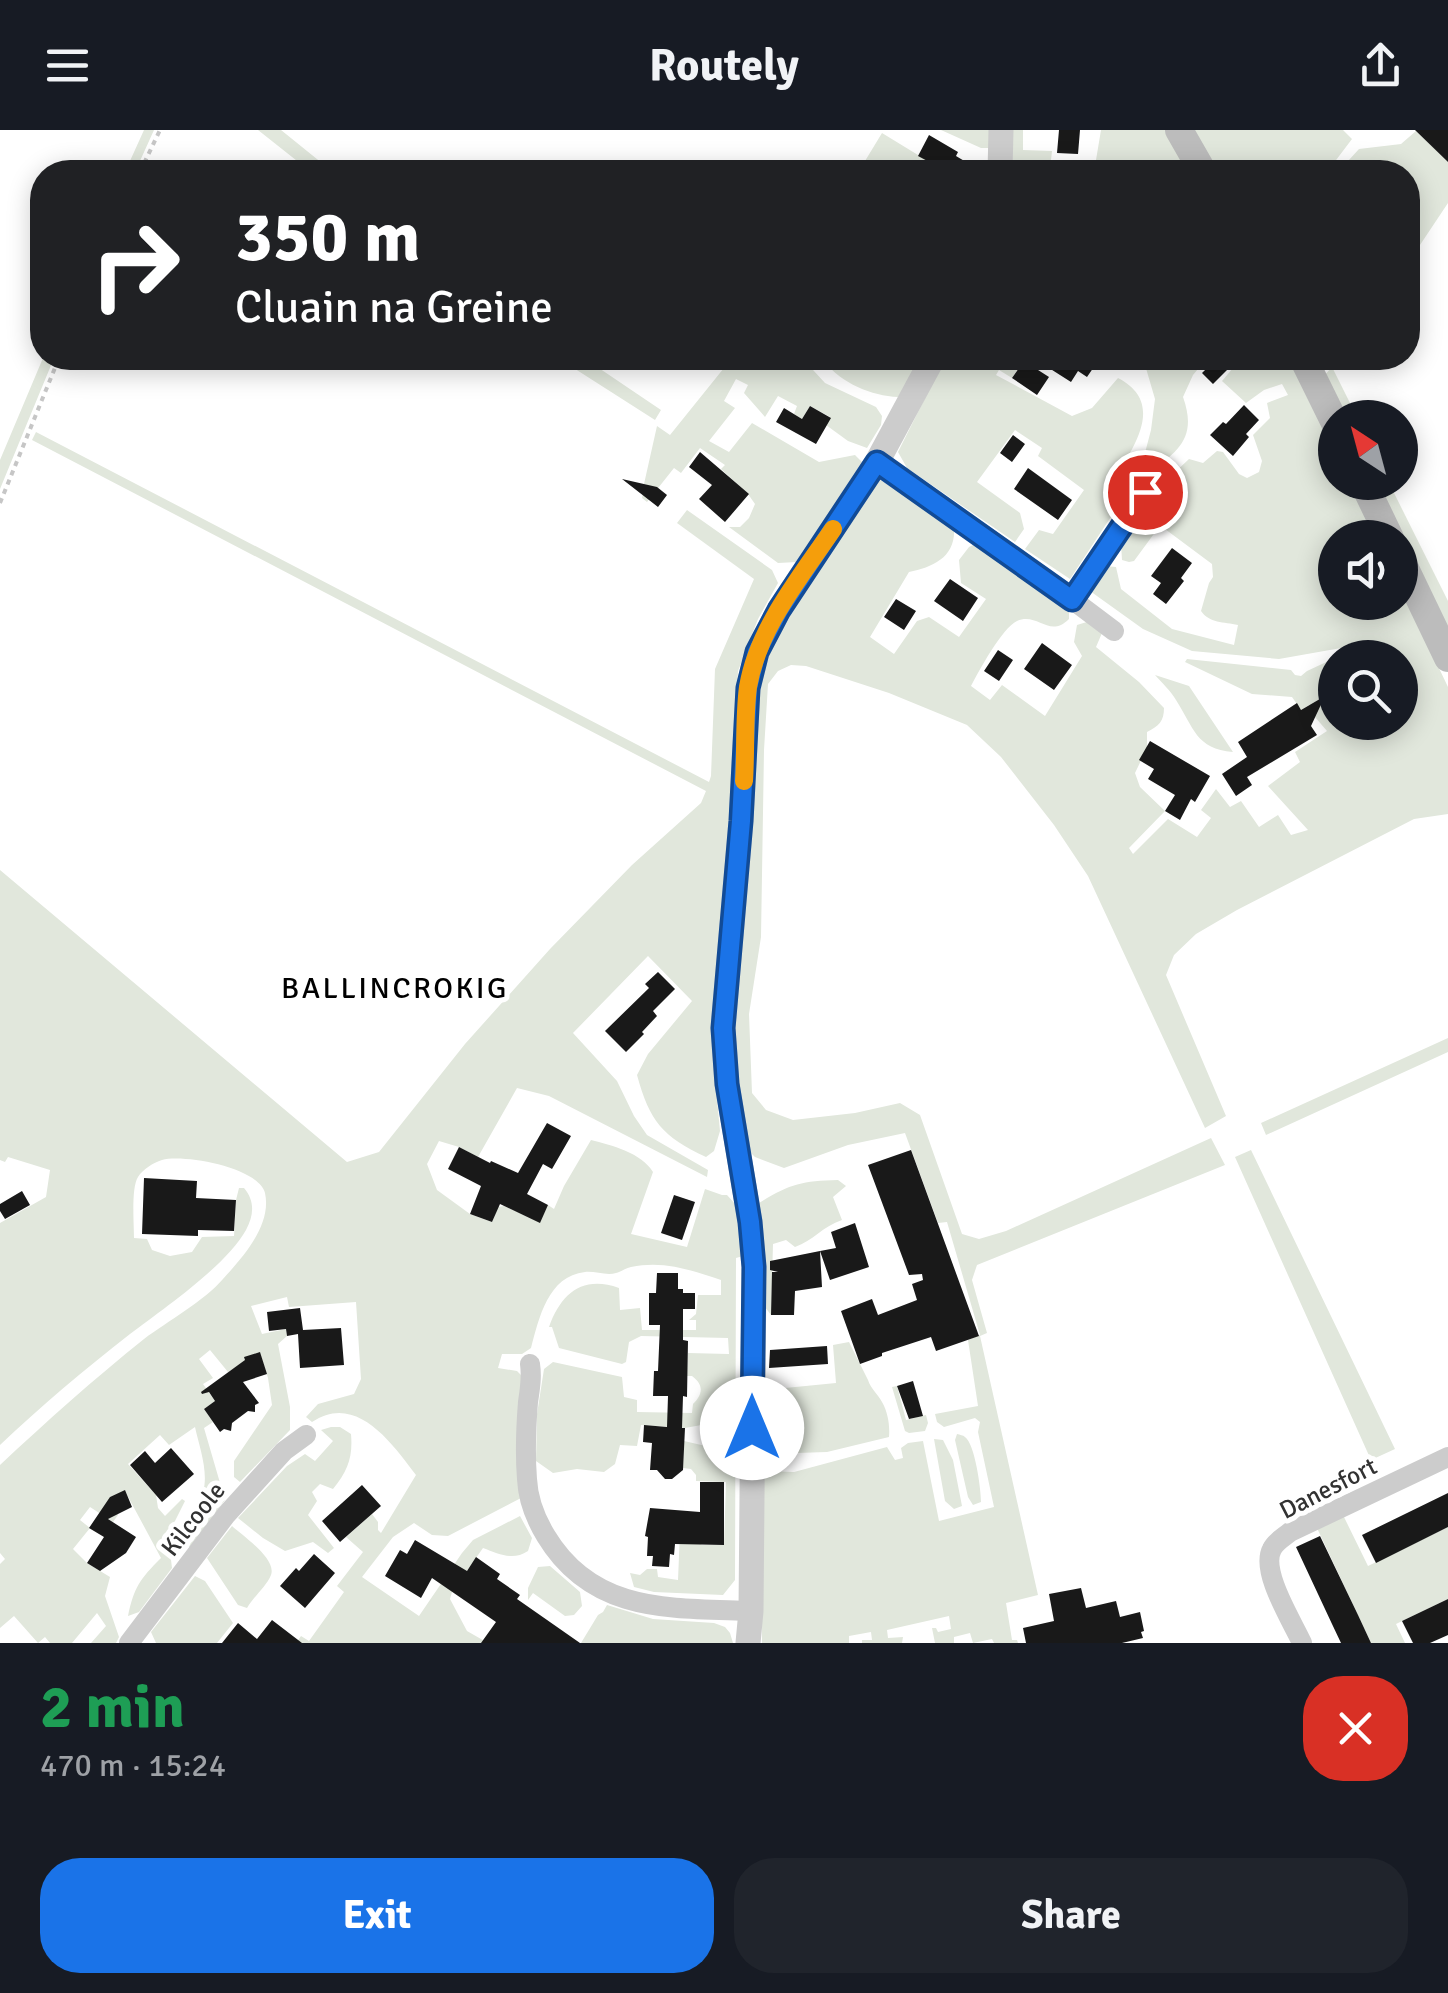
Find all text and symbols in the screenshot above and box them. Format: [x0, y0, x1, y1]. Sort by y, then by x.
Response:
icon: menu [40, 38, 95, 93]
text: Routely [649, 38, 799, 93]
icon: share [1353, 38, 1408, 93]
text: 350 m [235, 194, 420, 280]
icon: right [70, 200, 200, 330]
text: Cluain na Greine [235, 280, 553, 335]
north arrow [1318, 400, 1418, 500]
map controls [1318, 400, 1418, 740]
pin [1103, 450, 1188, 535]
icon: arrive [1118, 465, 1173, 520]
button: sound [1318, 520, 1418, 620]
button: search [1318, 640, 1418, 740]
district label: BALLINCROKIG [281, 970, 509, 1007]
position arrow [700, 1376, 804, 1480]
street label: Danesfort [1274, 1450, 1382, 1526]
street label: Kilcoole [154, 1476, 232, 1562]
text: 2 min [40, 1671, 185, 1745]
button: close [1303, 1676, 1408, 1781]
text: 470 m · 15:24 [40, 1746, 226, 1785]
button: Exit [40, 1858, 714, 1973]
button: Share [734, 1858, 1408, 1973]

